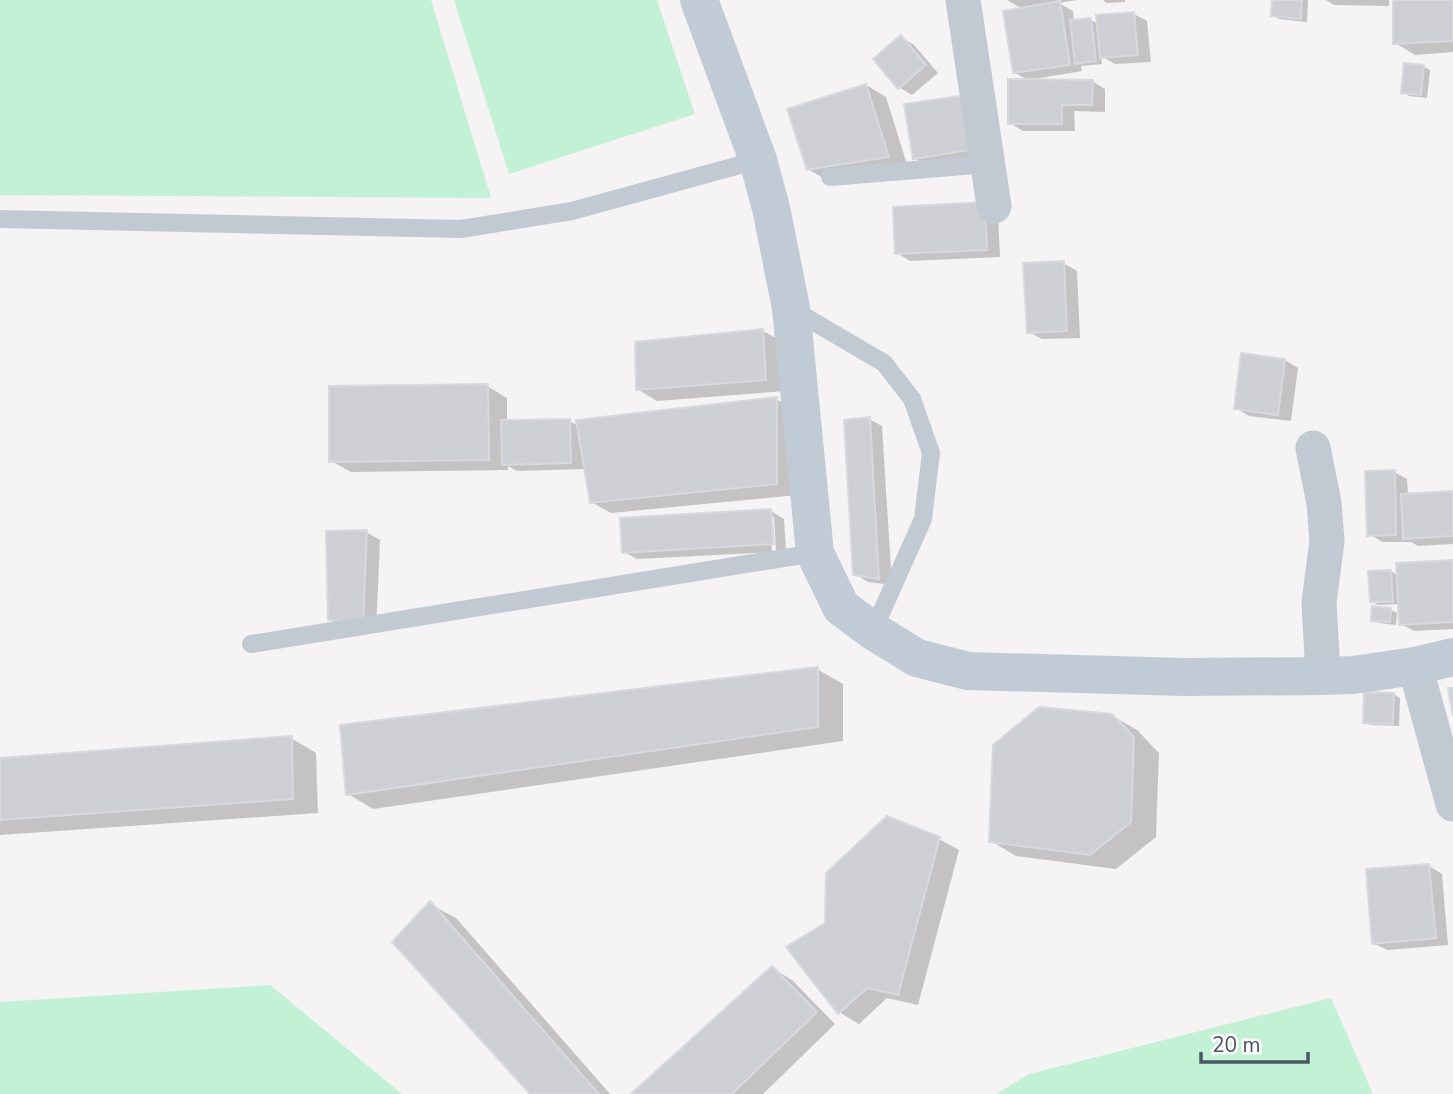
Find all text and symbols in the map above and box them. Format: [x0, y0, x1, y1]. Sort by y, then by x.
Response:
scale bar [1201, 1020, 1308, 1064]
text: 20 m [1212, 1031, 1261, 1059]

